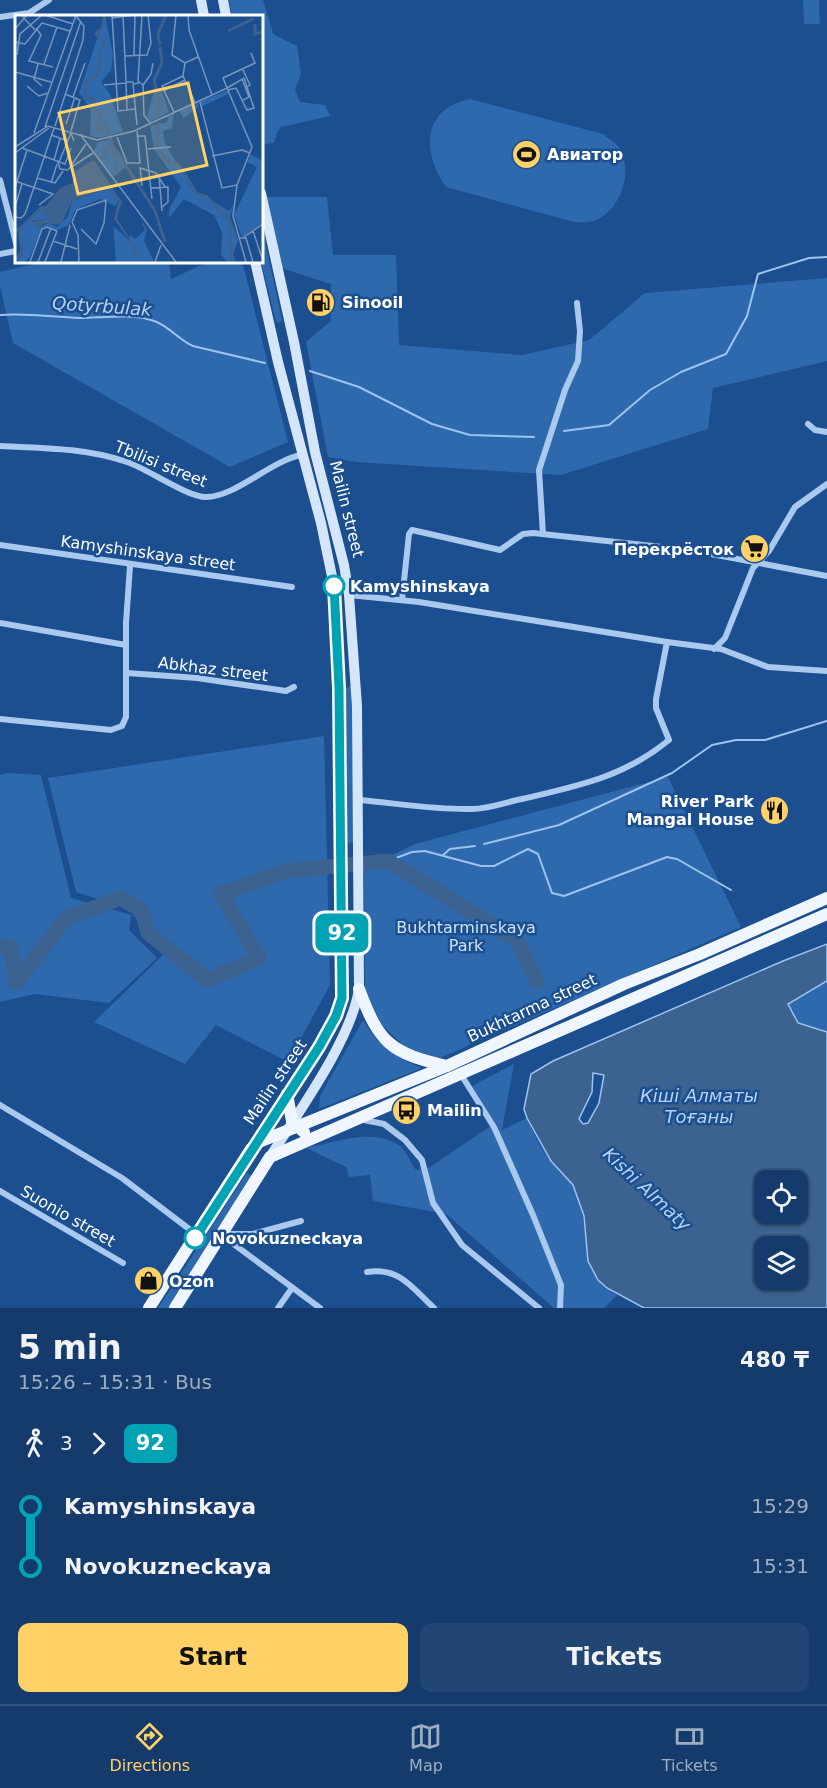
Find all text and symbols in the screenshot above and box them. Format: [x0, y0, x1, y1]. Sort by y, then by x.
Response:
inset map [15, 15, 262, 262]
sports icon: Авиатор [510, 138, 542, 170]
place label: Авиатор [547, 145, 623, 164]
fuel station icon: Sinooil [305, 286, 337, 318]
water label: Qotyrbulak [52, 292, 154, 320]
place label: Sinooil [342, 293, 403, 312]
street label: Tbilisi street [111, 436, 210, 491]
street label: Mailin street [326, 459, 368, 559]
street label: Kamyshinskaya street [59, 531, 237, 575]
supermarket icon: Перекрёсток [739, 533, 771, 565]
place label: Перекрёсток [614, 540, 734, 559]
marker: Kamyshinskaya [323, 575, 345, 597]
place label: Kamyshinskaya [350, 577, 490, 596]
street label: Abkhaz street [157, 653, 269, 685]
place label: River Park Mangal House [626, 792, 754, 829]
restaurant icon: River Park Mangal House [759, 794, 791, 826]
line badge: 92 [315, 914, 369, 952]
park label: Bukhtarminskaya Park [396, 918, 536, 955]
text: 92 [327, 921, 357, 945]
street label: Bukhtarma street [464, 970, 600, 1046]
street label: Mailin street [239, 1036, 311, 1128]
water label: Кіші Алматы Тоғаны [640, 1085, 758, 1127]
bus stop icon: Mailin [390, 1094, 422, 1126]
place label: Mailin [427, 1101, 482, 1120]
water label: Kіshі Almaty [599, 1143, 695, 1235]
map controls [754, 1170, 808, 1290]
button: locate [754, 1170, 808, 1224]
street label: Suonio street [17, 1181, 119, 1251]
marker: Novokuzneckaya [184, 1227, 206, 1249]
place label: Novokuzneckaya [212, 1229, 363, 1248]
button: layers [754, 1236, 808, 1290]
shop icon: Ozon [132, 1265, 164, 1297]
place label: Ozon [169, 1272, 214, 1291]
text: 5 min [18, 1328, 122, 1367]
text: 480 ₸ [740, 1347, 809, 1372]
text: 15:26 – 15:31 · Bus [18, 1370, 212, 1394]
icon: walk [18, 1427, 51, 1460]
icon: forward [82, 1427, 115, 1460]
text: 3 [60, 1431, 73, 1455]
text: 92 [136, 1431, 165, 1455]
text: Kamyshinskaya [64, 1494, 256, 1519]
text: 15:29 [751, 1494, 809, 1518]
text: Novokuzneckaya [64, 1554, 272, 1579]
text: 15:31 [751, 1554, 809, 1578]
button: Start [18, 1623, 408, 1692]
button: Tickets [420, 1623, 809, 1692]
tab: Directions [109, 1720, 190, 1775]
tab: Map [409, 1720, 443, 1775]
tab: Tickets [662, 1720, 717, 1775]

